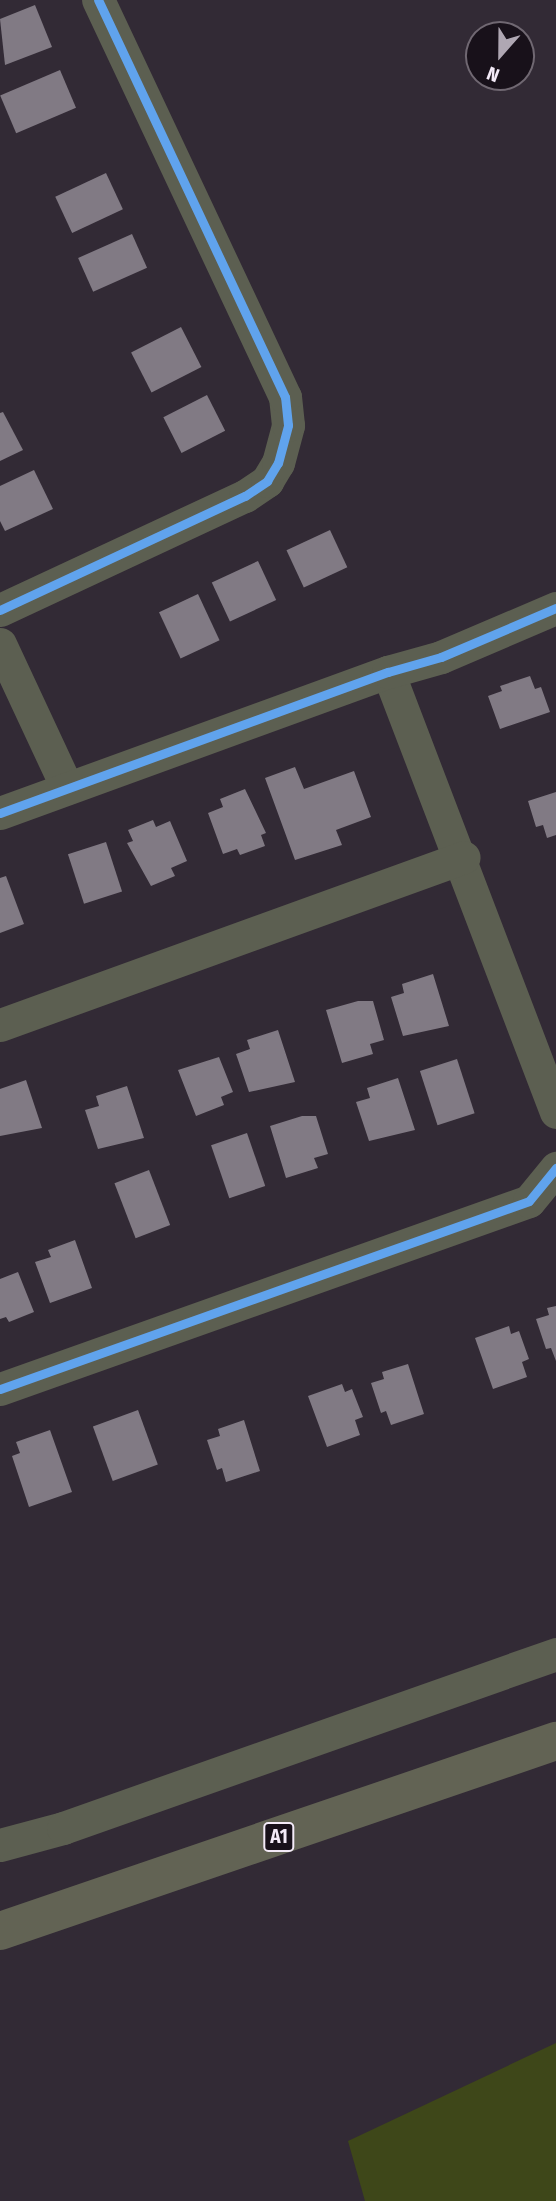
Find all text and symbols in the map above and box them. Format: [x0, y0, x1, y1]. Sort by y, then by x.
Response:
north arrow [465, 21, 535, 91]
text: N [484, 61, 502, 87]
road number: A1 [263, 1822, 295, 1853]

